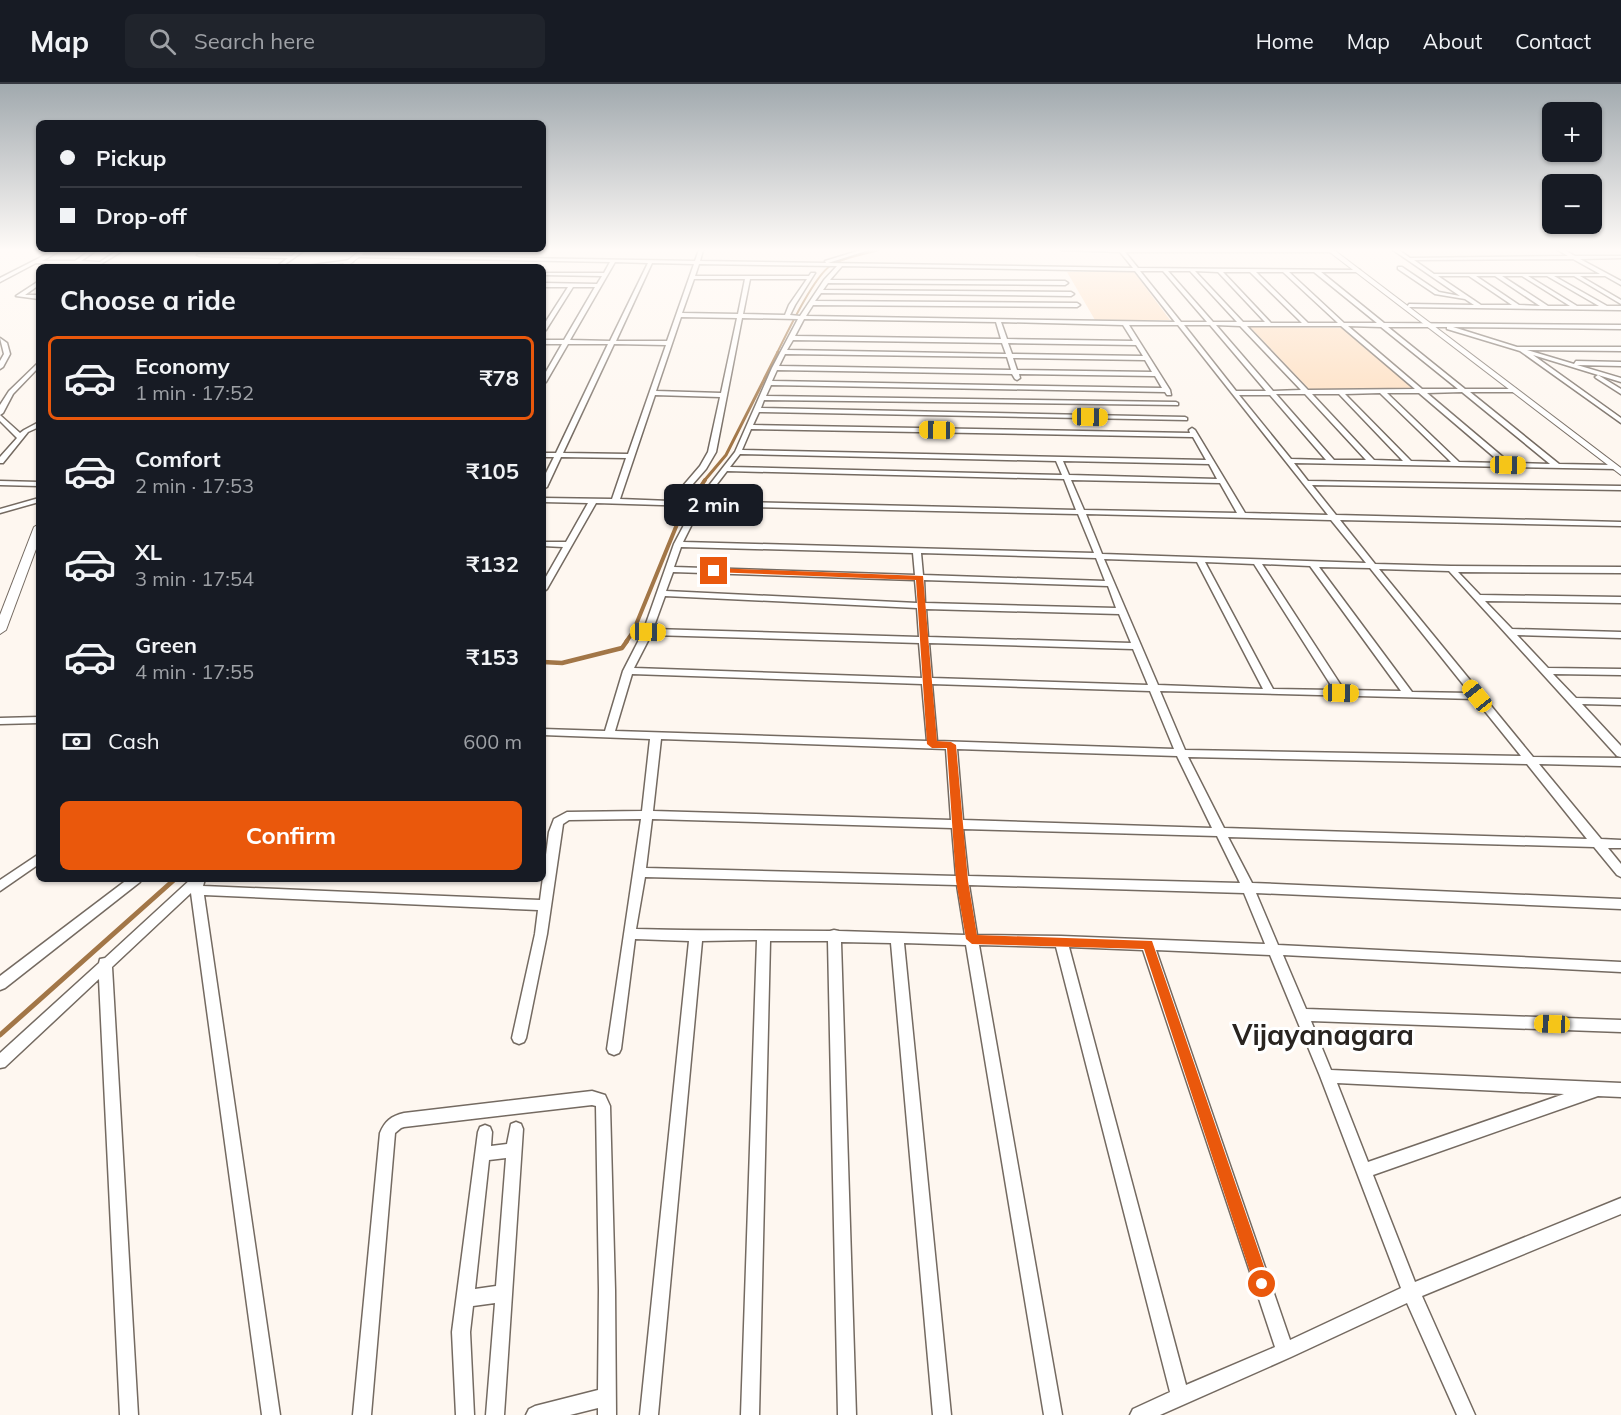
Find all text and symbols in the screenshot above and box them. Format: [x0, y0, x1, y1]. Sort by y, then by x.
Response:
search box [125, 14, 545, 68]
text: Map [30, 24, 89, 59]
icon: search [146, 25, 179, 58]
text: Search here [194, 27, 315, 55]
text: Home [1256, 28, 1314, 54]
text: Map [1347, 28, 1390, 54]
text: About [1423, 28, 1482, 54]
text: Contact [1515, 28, 1591, 54]
map controls [1542, 102, 1602, 234]
button: + [1542, 102, 1602, 162]
text: Pickup [96, 144, 166, 172]
button: − [1542, 174, 1602, 234]
text: Drop-off [96, 202, 187, 230]
text: Choose a ride [60, 283, 236, 317]
icon: car [63, 351, 117, 405]
text: Economy [135, 352, 230, 380]
text: ₹78 [479, 364, 519, 392]
text: 1 min · 17:52 [135, 380, 254, 405]
car [1072, 408, 1108, 426]
car [919, 421, 955, 439]
icon: car [63, 444, 117, 498]
text: Comfort [135, 445, 221, 473]
car [1490, 456, 1526, 474]
text: ₹105 [466, 457, 519, 485]
text: 2 min · 17:53 [135, 473, 254, 498]
callout: 2 min [664, 484, 764, 526]
text: 2 min [687, 492, 740, 517]
icon: car [63, 537, 117, 591]
text: XL [135, 538, 162, 566]
text: ₹132 [466, 550, 519, 578]
route end [700, 557, 727, 584]
text: 3 min · 17:54 [135, 566, 254, 591]
car [630, 623, 666, 641]
icon: car [63, 630, 117, 684]
text: Green [135, 631, 197, 659]
text: ₹153 [466, 643, 519, 671]
text: 4 min · 17:55 [135, 659, 254, 684]
car [1459, 676, 1495, 716]
car [1323, 684, 1359, 702]
icon: cash [60, 725, 93, 758]
text: Cash [108, 727, 160, 755]
text: 600 m [463, 729, 522, 754]
button: Confirm [60, 801, 522, 870]
car [1534, 1014, 1570, 1034]
district label: Vijayanagara [1231, 1017, 1414, 1052]
route start [1248, 1270, 1275, 1297]

